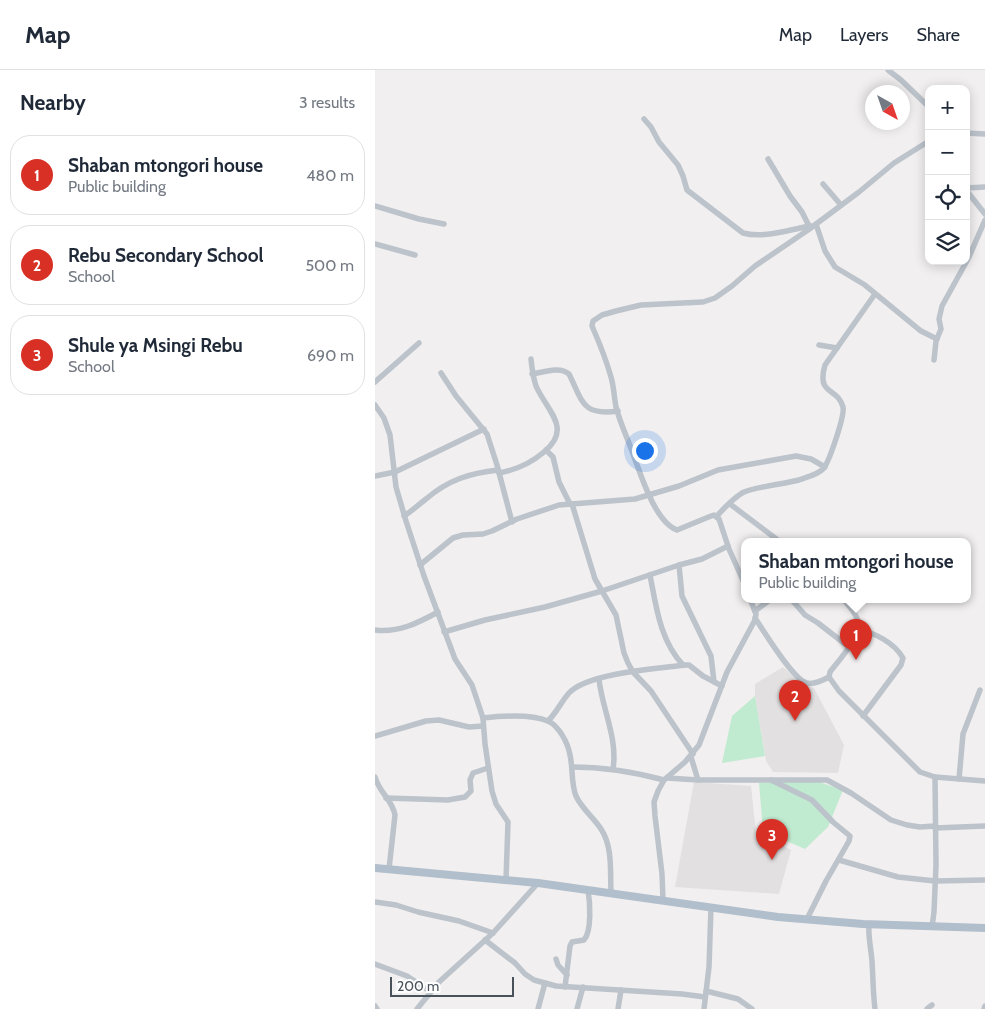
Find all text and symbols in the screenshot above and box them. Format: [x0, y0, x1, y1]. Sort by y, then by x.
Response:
text: Map [25, 20, 71, 49]
text: Map [779, 24, 812, 46]
text: Layers [840, 24, 889, 46]
text: Share [917, 24, 960, 46]
north arrow [865, 85, 910, 130]
map controls [925, 85, 970, 265]
button: + [925, 85, 970, 130]
text: Nearby [20, 90, 86, 115]
text: 3 results [299, 93, 355, 112]
button: − [925, 130, 970, 175]
text: Shaban mtongori house [68, 154, 263, 177]
text: 1 [34, 166, 40, 185]
text: 480 m [306, 166, 354, 185]
button: locate [925, 175, 970, 220]
text: Public building [68, 177, 166, 196]
button: layers [925, 220, 970, 265]
text: Rebu Secondary School [68, 244, 263, 267]
text: 2 [33, 256, 41, 275]
text: 500 m [305, 256, 354, 275]
text: School [68, 267, 115, 286]
text: Shule ya Msingi Rebu [68, 334, 243, 357]
text: 3 [33, 346, 41, 365]
text: 690 m [307, 346, 354, 365]
text: School [68, 357, 115, 376]
your location [632, 438, 658, 464]
popup [741, 538, 971, 603]
text: Shaban mtongori house [758, 550, 954, 573]
text: Public building [758, 573, 856, 592]
pin: 1 [840, 619, 872, 660]
pin: 2 [779, 680, 811, 721]
pin: 3 [756, 819, 788, 860]
scale bar [390, 974, 514, 997]
text: 200 m [397, 977, 439, 995]

